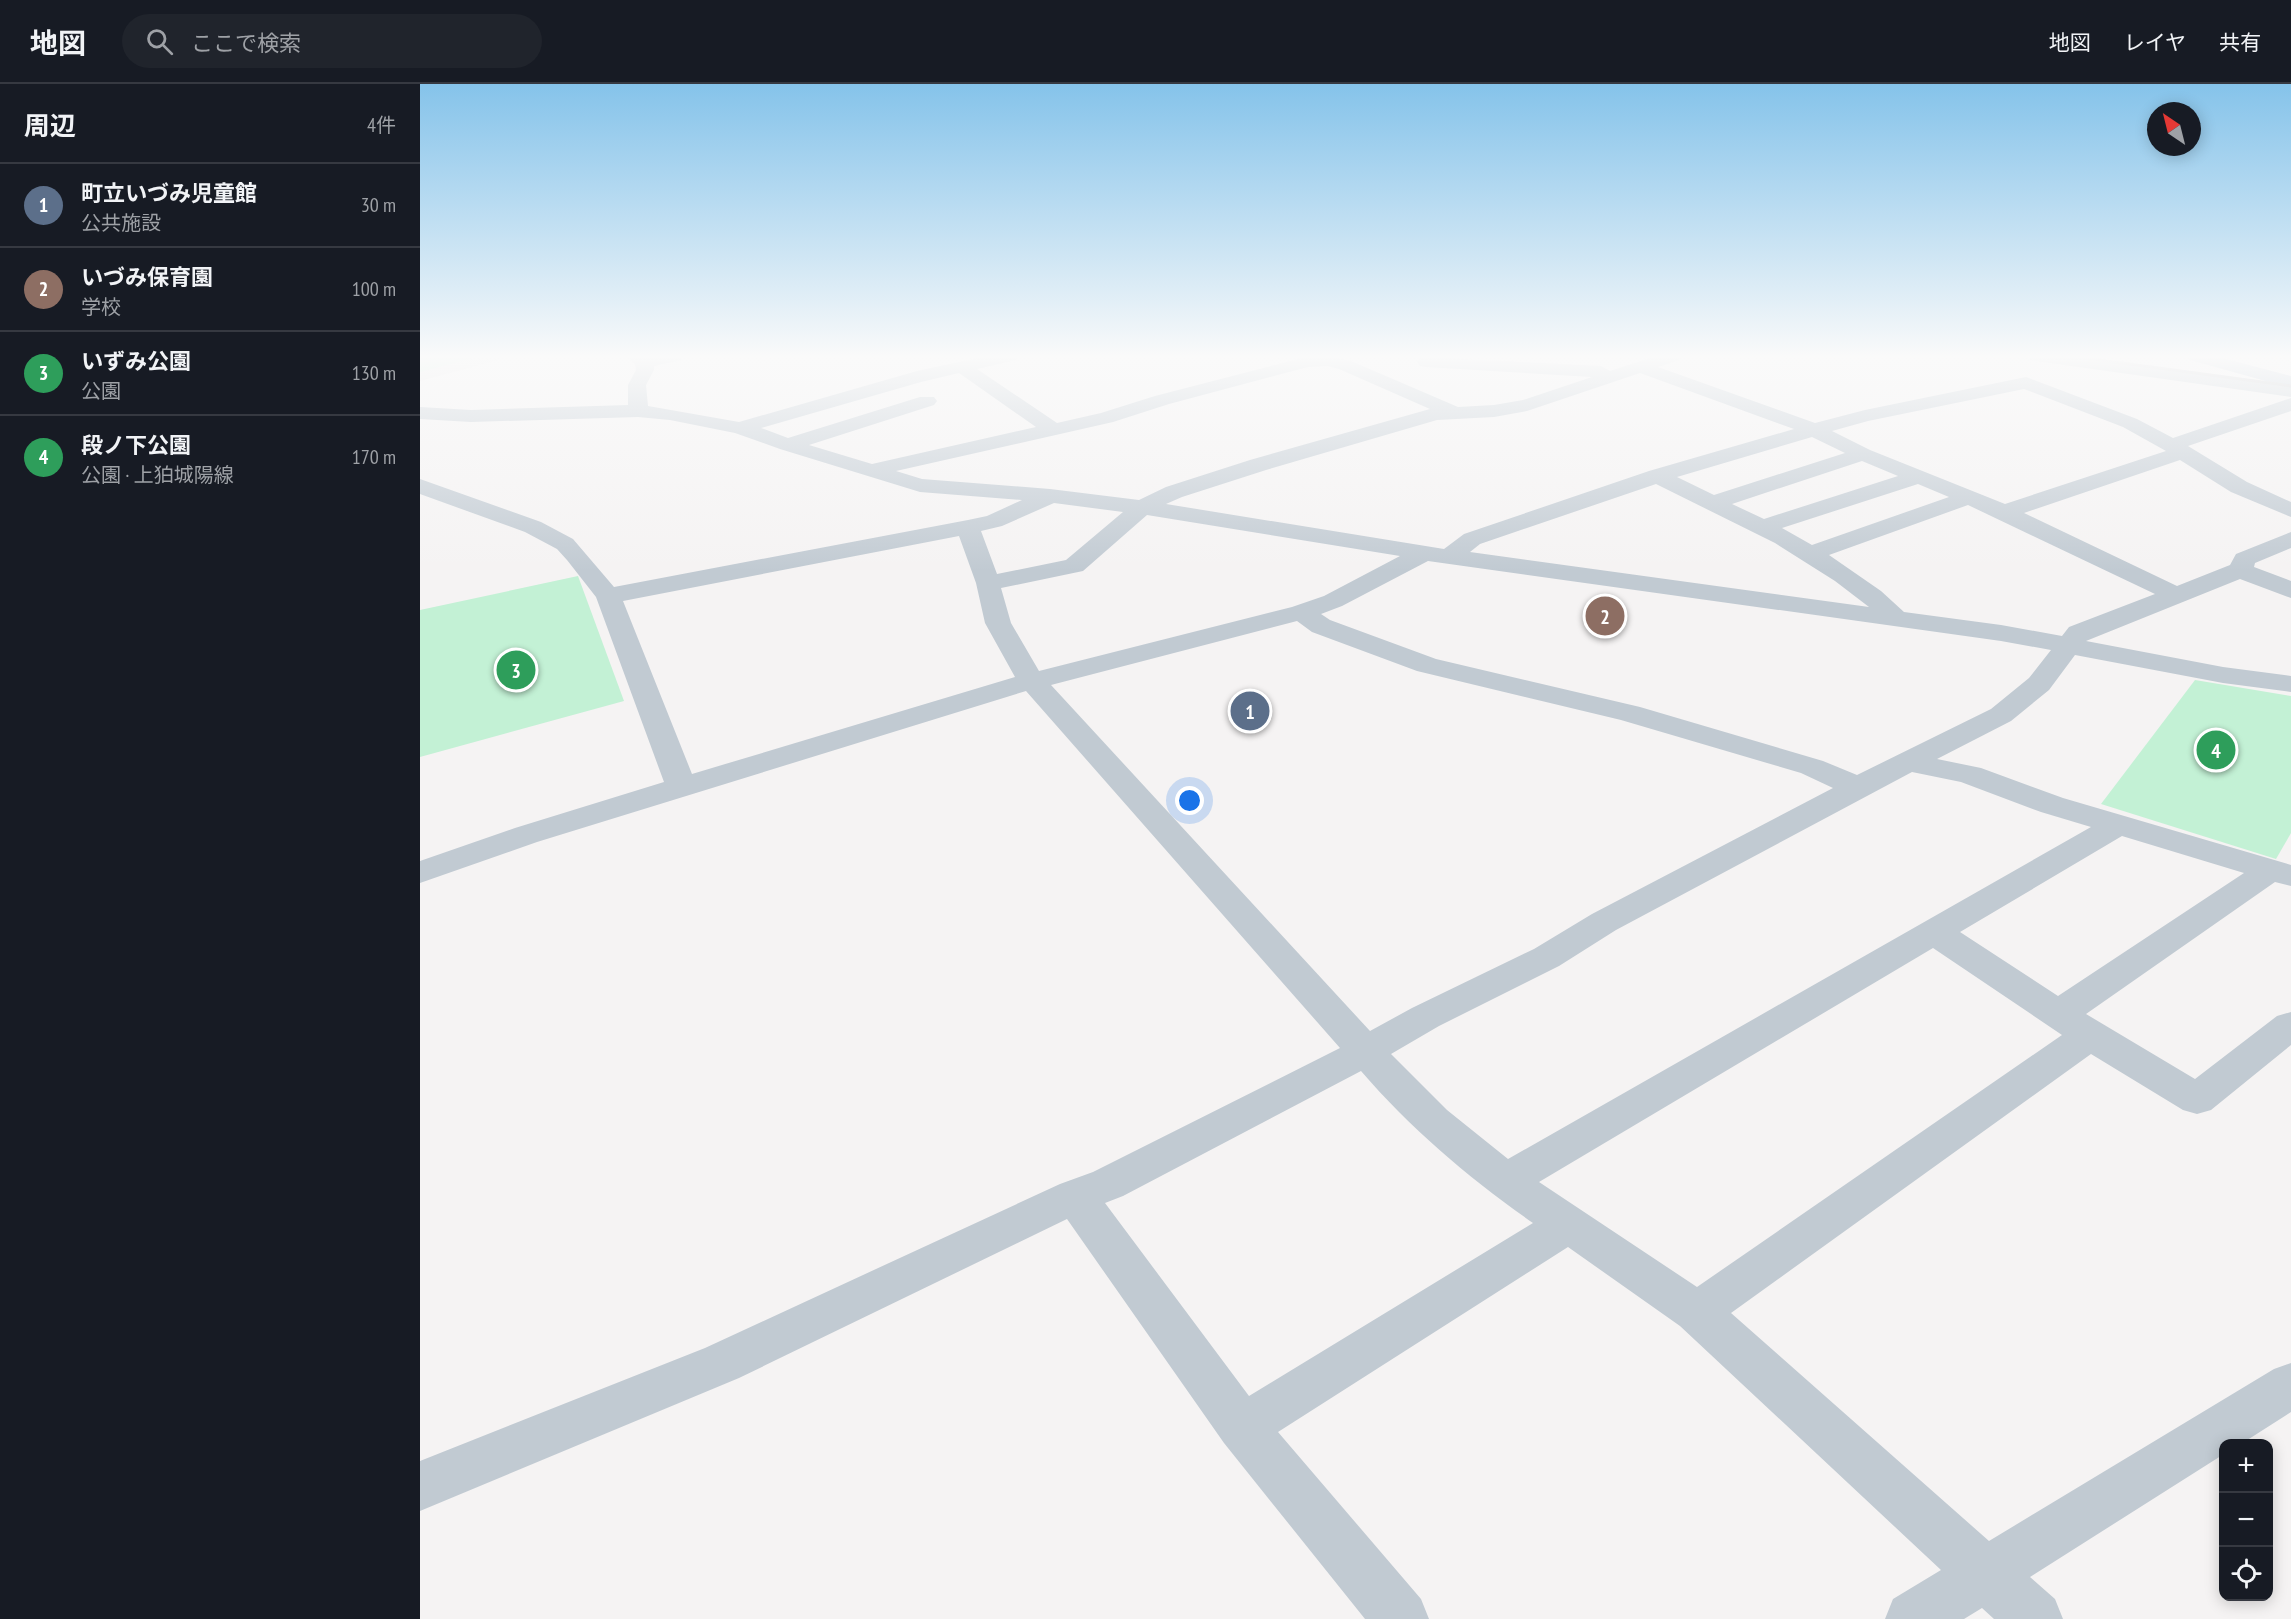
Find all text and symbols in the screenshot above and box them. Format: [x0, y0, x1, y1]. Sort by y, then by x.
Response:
search box [122, 14, 542, 68]
text: 地図 [30, 24, 86, 61]
icon: search [143, 25, 176, 58]
text: ここで検索 [191, 29, 301, 57]
text: 地図 [2049, 29, 2091, 56]
text: レイヤ [2124, 29, 2186, 56]
text: 共有 [2219, 29, 2261, 56]
north arrow [2147, 102, 2201, 156]
text: 周辺 [24, 109, 76, 142]
text: 4件 [367, 112, 396, 138]
text: 町立いづみ児童館 [81, 179, 257, 207]
text: 1 [39, 192, 48, 218]
text: 30 m [361, 192, 396, 218]
text: 公共施設 [81, 210, 161, 236]
text: いづみ保育園 [81, 263, 213, 291]
text: 2 [39, 276, 48, 302]
text: 100 m [352, 276, 396, 302]
text: 学校 [81, 294, 121, 320]
text: いずみ公園 [81, 347, 191, 375]
text: 3 [39, 360, 48, 386]
text: 130 m [352, 360, 396, 386]
text: 公園 [81, 378, 121, 404]
text: 段ノ下公園 [81, 431, 191, 459]
text: 4 [39, 444, 48, 470]
text: 170 m [352, 444, 396, 470]
text: 公園 · 上狛城陽線 [81, 462, 234, 488]
pin: 2 [1586, 594, 1624, 638]
pin: 3 [496, 648, 536, 692]
pin: 1 [1230, 688, 1270, 734]
pin: 4 [2196, 728, 2236, 772]
your location [1175, 786, 1204, 815]
map controls [2219, 1439, 2273, 1601]
button: + [2219, 1439, 2273, 1493]
button: − [2219, 1493, 2273, 1547]
button: locate [2219, 1547, 2273, 1601]

